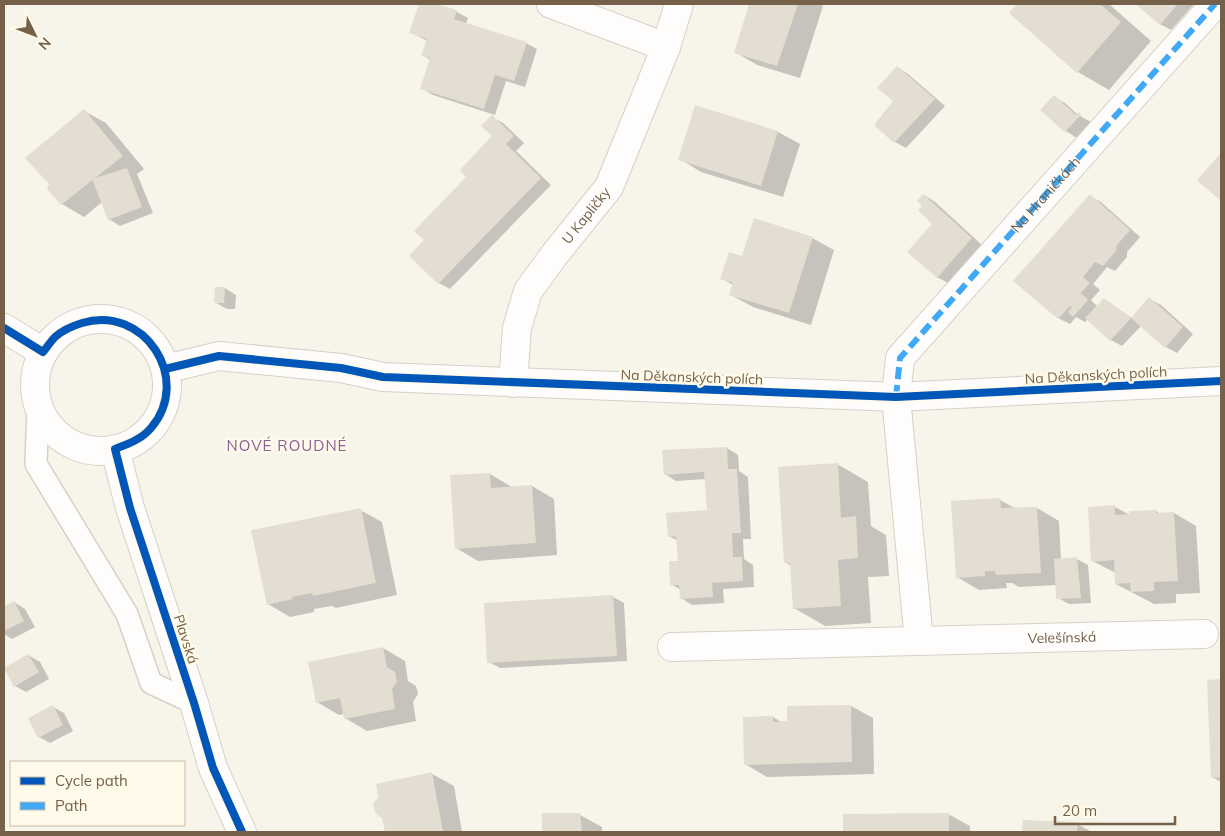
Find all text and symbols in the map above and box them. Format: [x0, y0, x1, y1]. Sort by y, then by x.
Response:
north arrow [10, 10, 60, 60]
text: N [34, 34, 55, 54]
street label: Na Hraničkách [1007, 153, 1084, 236]
street label: U Kapličky [558, 183, 615, 247]
street label: Na Děkanských polích [1024, 362, 1168, 388]
street label: Na Děkanských polích [620, 366, 764, 388]
district label: NOVÉ ROUDNÉ [227, 436, 347, 455]
street label: Plavská [170, 612, 202, 666]
street label: Velešínská [1027, 628, 1096, 647]
legend [10, 761, 185, 826]
text: Cycle path [55, 771, 128, 790]
scale bar [1055, 794, 1175, 826]
text: Path [55, 796, 87, 815]
text: 20 m [1062, 801, 1097, 820]

